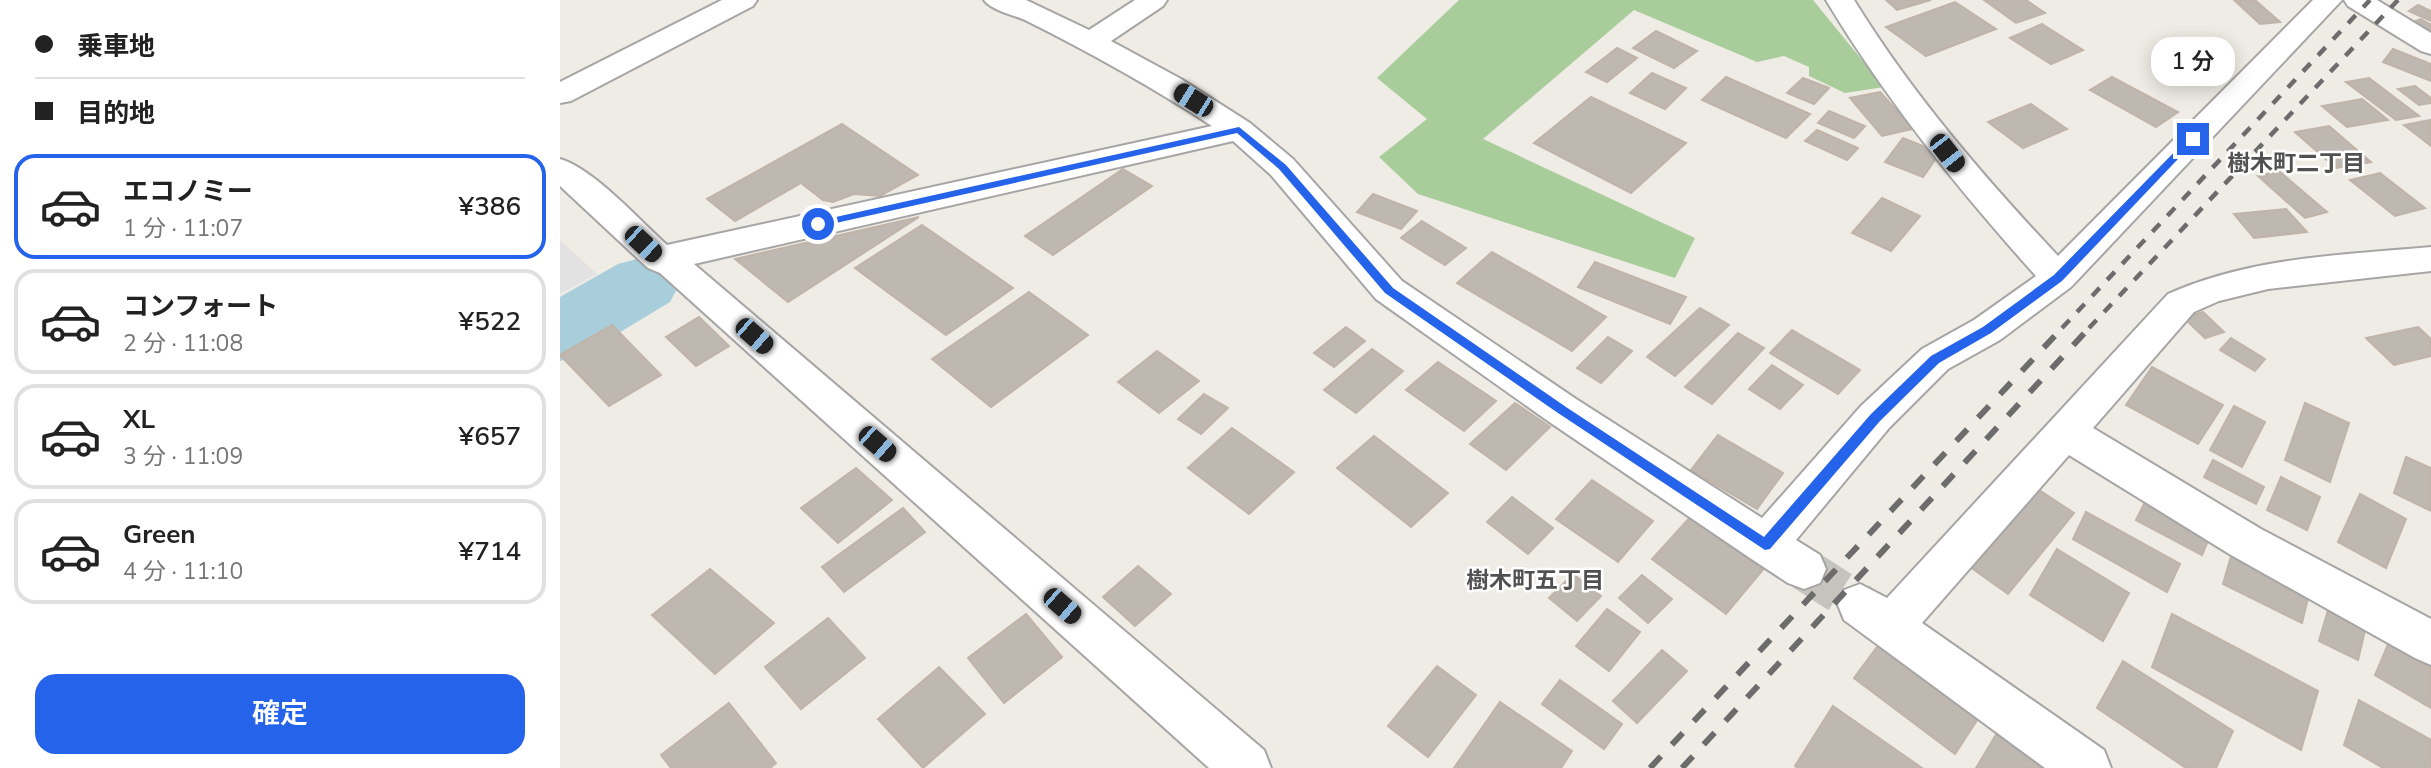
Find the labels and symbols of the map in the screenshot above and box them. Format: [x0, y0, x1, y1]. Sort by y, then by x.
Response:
callout: 1 分 [2151, 38, 2235, 86]
car [1170, 80, 1217, 120]
route end [2177, 123, 2209, 155]
car [1926, 130, 1969, 176]
district label: 樹木町二丁目 [2227, 148, 2365, 179]
route start [802, 208, 834, 240]
car [621, 222, 666, 266]
car [732, 314, 777, 358]
car [855, 422, 900, 466]
district label: 樹木町五丁目 [1466, 565, 1604, 596]
car [1040, 584, 1085, 628]

